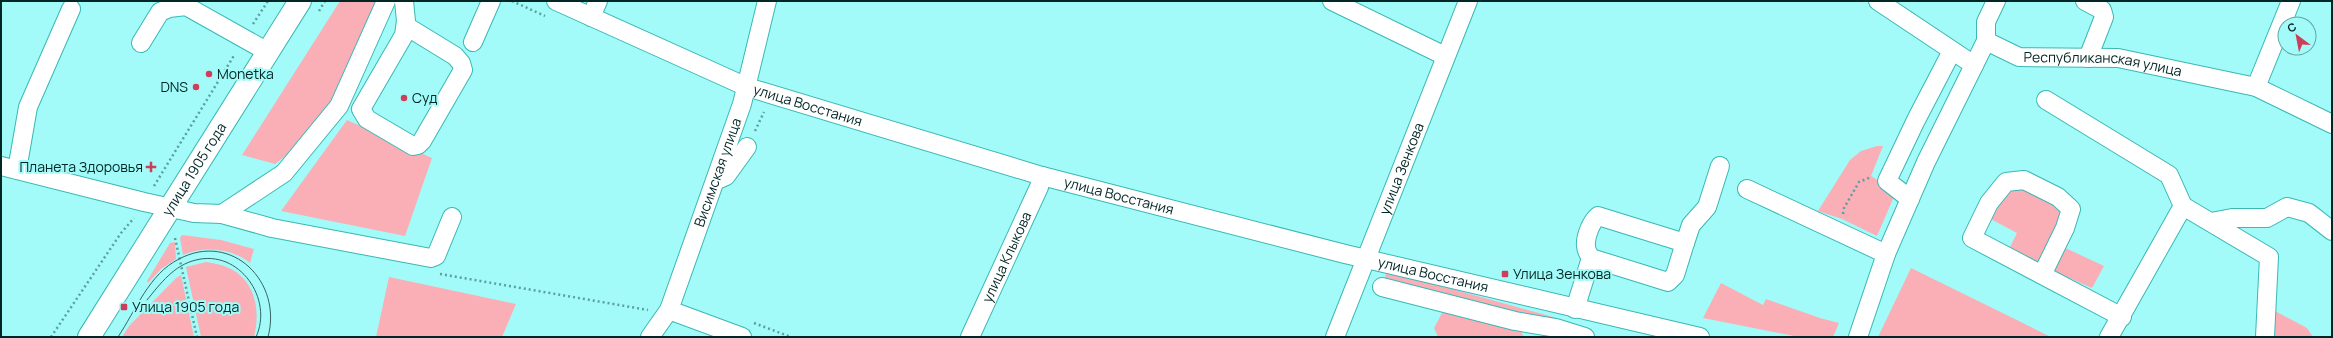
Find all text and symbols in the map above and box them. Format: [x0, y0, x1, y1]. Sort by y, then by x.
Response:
north arrow [2277, 16, 2317, 56]
text: С [2284, 19, 2299, 36]
street label: Республиканская улица [2023, 47, 2184, 80]
place label: Monetka [217, 64, 274, 83]
marker: Monetka [204, 69, 214, 79]
place label: DNS [160, 77, 188, 96]
street label: улица Восстания [751, 79, 865, 130]
marker: DNS [191, 82, 201, 92]
place label: Суд [412, 88, 438, 107]
marker: Суд [399, 93, 409, 103]
street label: Висимская улица [689, 115, 745, 229]
street label: улица 1905 года [157, 119, 230, 219]
street label: улица Зенкова [1374, 120, 1428, 217]
place label: Планета Здоровья [19, 157, 143, 176]
marker: Планета Здоровья [146, 162, 156, 172]
street label: улица Восстания [1062, 172, 1176, 219]
street label: улица Клыкова [977, 208, 1035, 305]
street label: улица Восстания [1376, 252, 1490, 296]
place label: Улица Зенкова [1513, 264, 1611, 283]
marker: Улица Зенкова [1500, 269, 1510, 279]
place label: Улица 1905 года [132, 297, 239, 316]
marker: Улица 1905 года [119, 302, 129, 312]

